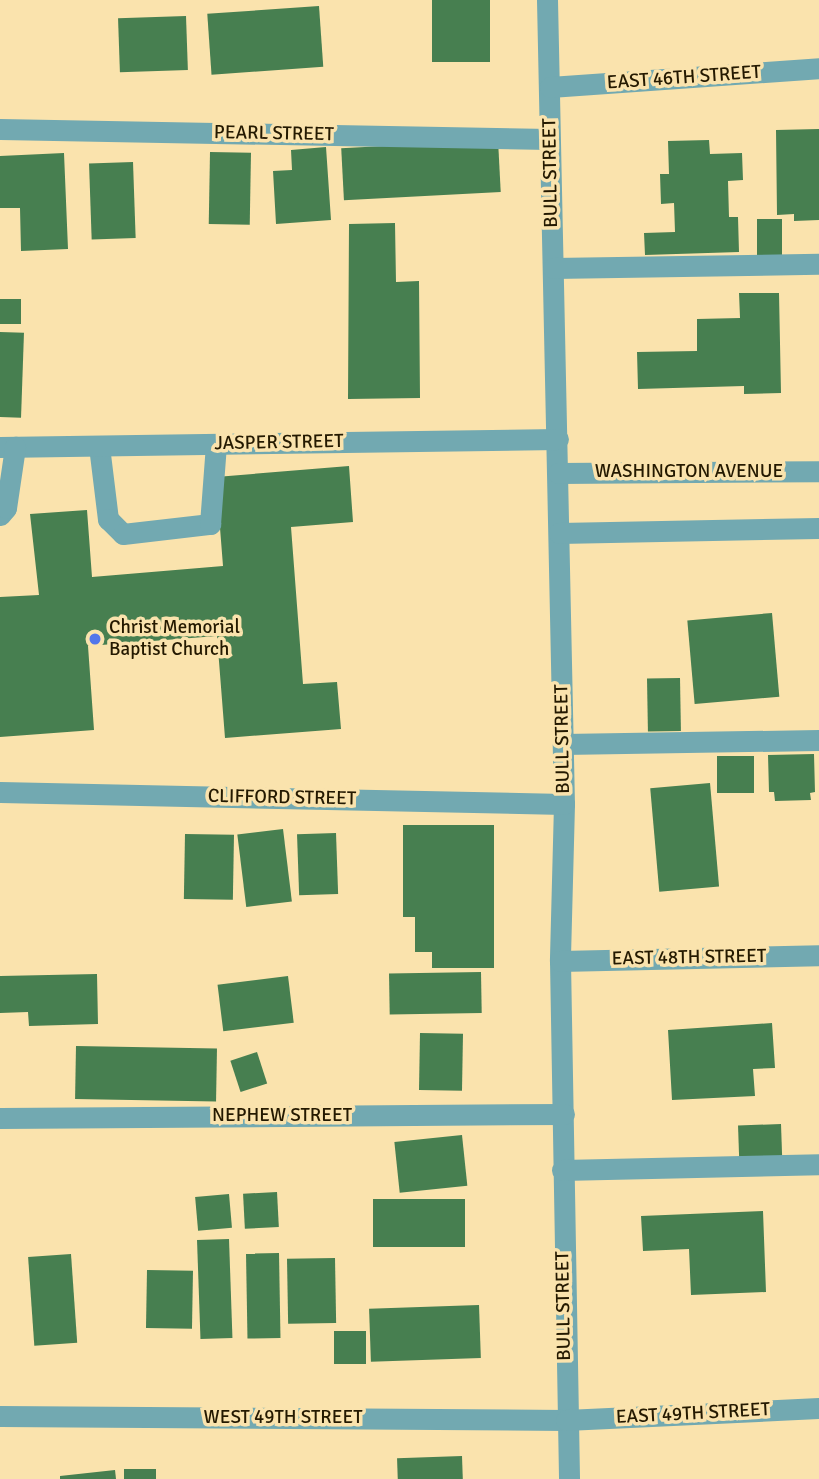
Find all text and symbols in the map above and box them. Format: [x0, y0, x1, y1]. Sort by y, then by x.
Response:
street label: EAST 46TH STREET [606, 61, 762, 95]
street label: BULL STREET [539, 118, 563, 228]
street label: PEARL STREET [214, 122, 334, 146]
street label: JASPER STREET [214, 430, 344, 456]
street label: WASHINGTON AVENUE [595, 461, 783, 483]
place label: Christ Memorial Baptist Church [109, 617, 240, 661]
marker: Christ Memorial Baptist Church [87, 631, 103, 647]
street label: BULL STREET [551, 684, 575, 794]
street label: CLIFFORD STREET [208, 785, 356, 811]
street label: EAST 48TH STREET [612, 945, 766, 971]
street label: NEPHEW STREET [212, 1105, 352, 1127]
street label: BULL STREET [552, 1251, 576, 1361]
street label: EAST 49TH STREET [615, 1399, 771, 1429]
street label: WEST 49TH STREET [203, 1407, 363, 1429]

